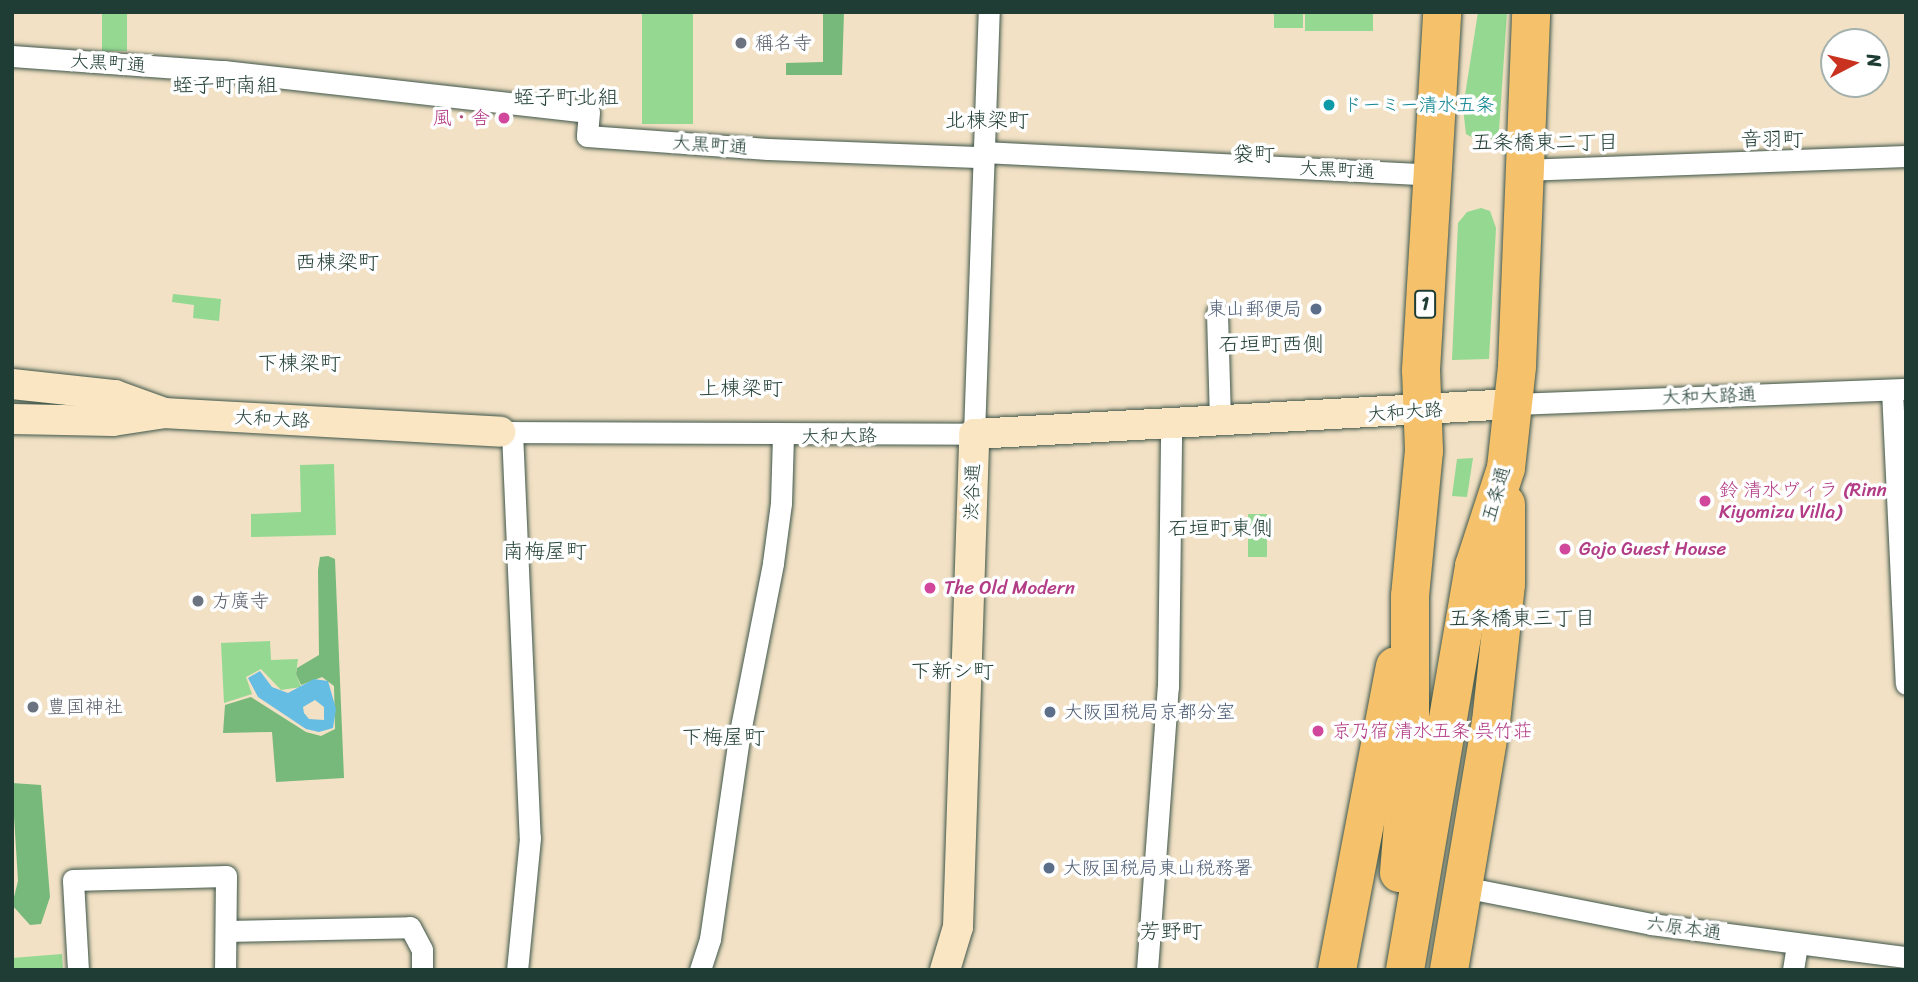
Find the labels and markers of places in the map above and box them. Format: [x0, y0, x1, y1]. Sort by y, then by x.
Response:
place label: 稱名寺 [755, 32, 812, 54]
marker: 稱名寺 [733, 35, 749, 51]
place label: ドーミー清水五条 [1343, 94, 1495, 116]
marker: ドーミー清水五条 [1321, 97, 1337, 113]
place label: 風・舎 [433, 107, 490, 129]
marker: 風・舎 [496, 110, 512, 126]
place label: 東山郵便局 [1207, 298, 1302, 320]
marker: 東山郵便局 [1308, 301, 1324, 317]
place label: 鈴 清水ヴィラ (Rinn Kiyomizu Villa) [1719, 479, 1887, 523]
marker: 鈴 清水ヴィラ (Rinn Kiyomizu Villa) [1697, 493, 1713, 509]
place label: Gojo Guest House [1579, 538, 1726, 560]
marker: Gojo Guest House [1557, 541, 1573, 557]
place label: The Old Modern [944, 577, 1075, 599]
marker: The Old Modern [922, 580, 938, 596]
place label: 方廣寺 [212, 590, 269, 612]
marker: 方廣寺 [190, 593, 206, 609]
place label: 豊国神社 [47, 696, 123, 718]
marker: 豊国神社 [25, 699, 41, 715]
place label: 大阪国税局京都分室 [1064, 701, 1235, 723]
marker: 大阪国税局京都分室 [1042, 704, 1058, 720]
place label: 京乃宿 清水五条 呉竹荘 [1332, 720, 1532, 742]
marker: 京乃宿 清水五条 呉竹荘 [1310, 723, 1326, 739]
place label: 大阪国税局東山税務署 [1063, 857, 1253, 879]
marker: 大阪国税局東山税務署 [1041, 860, 1057, 876]

